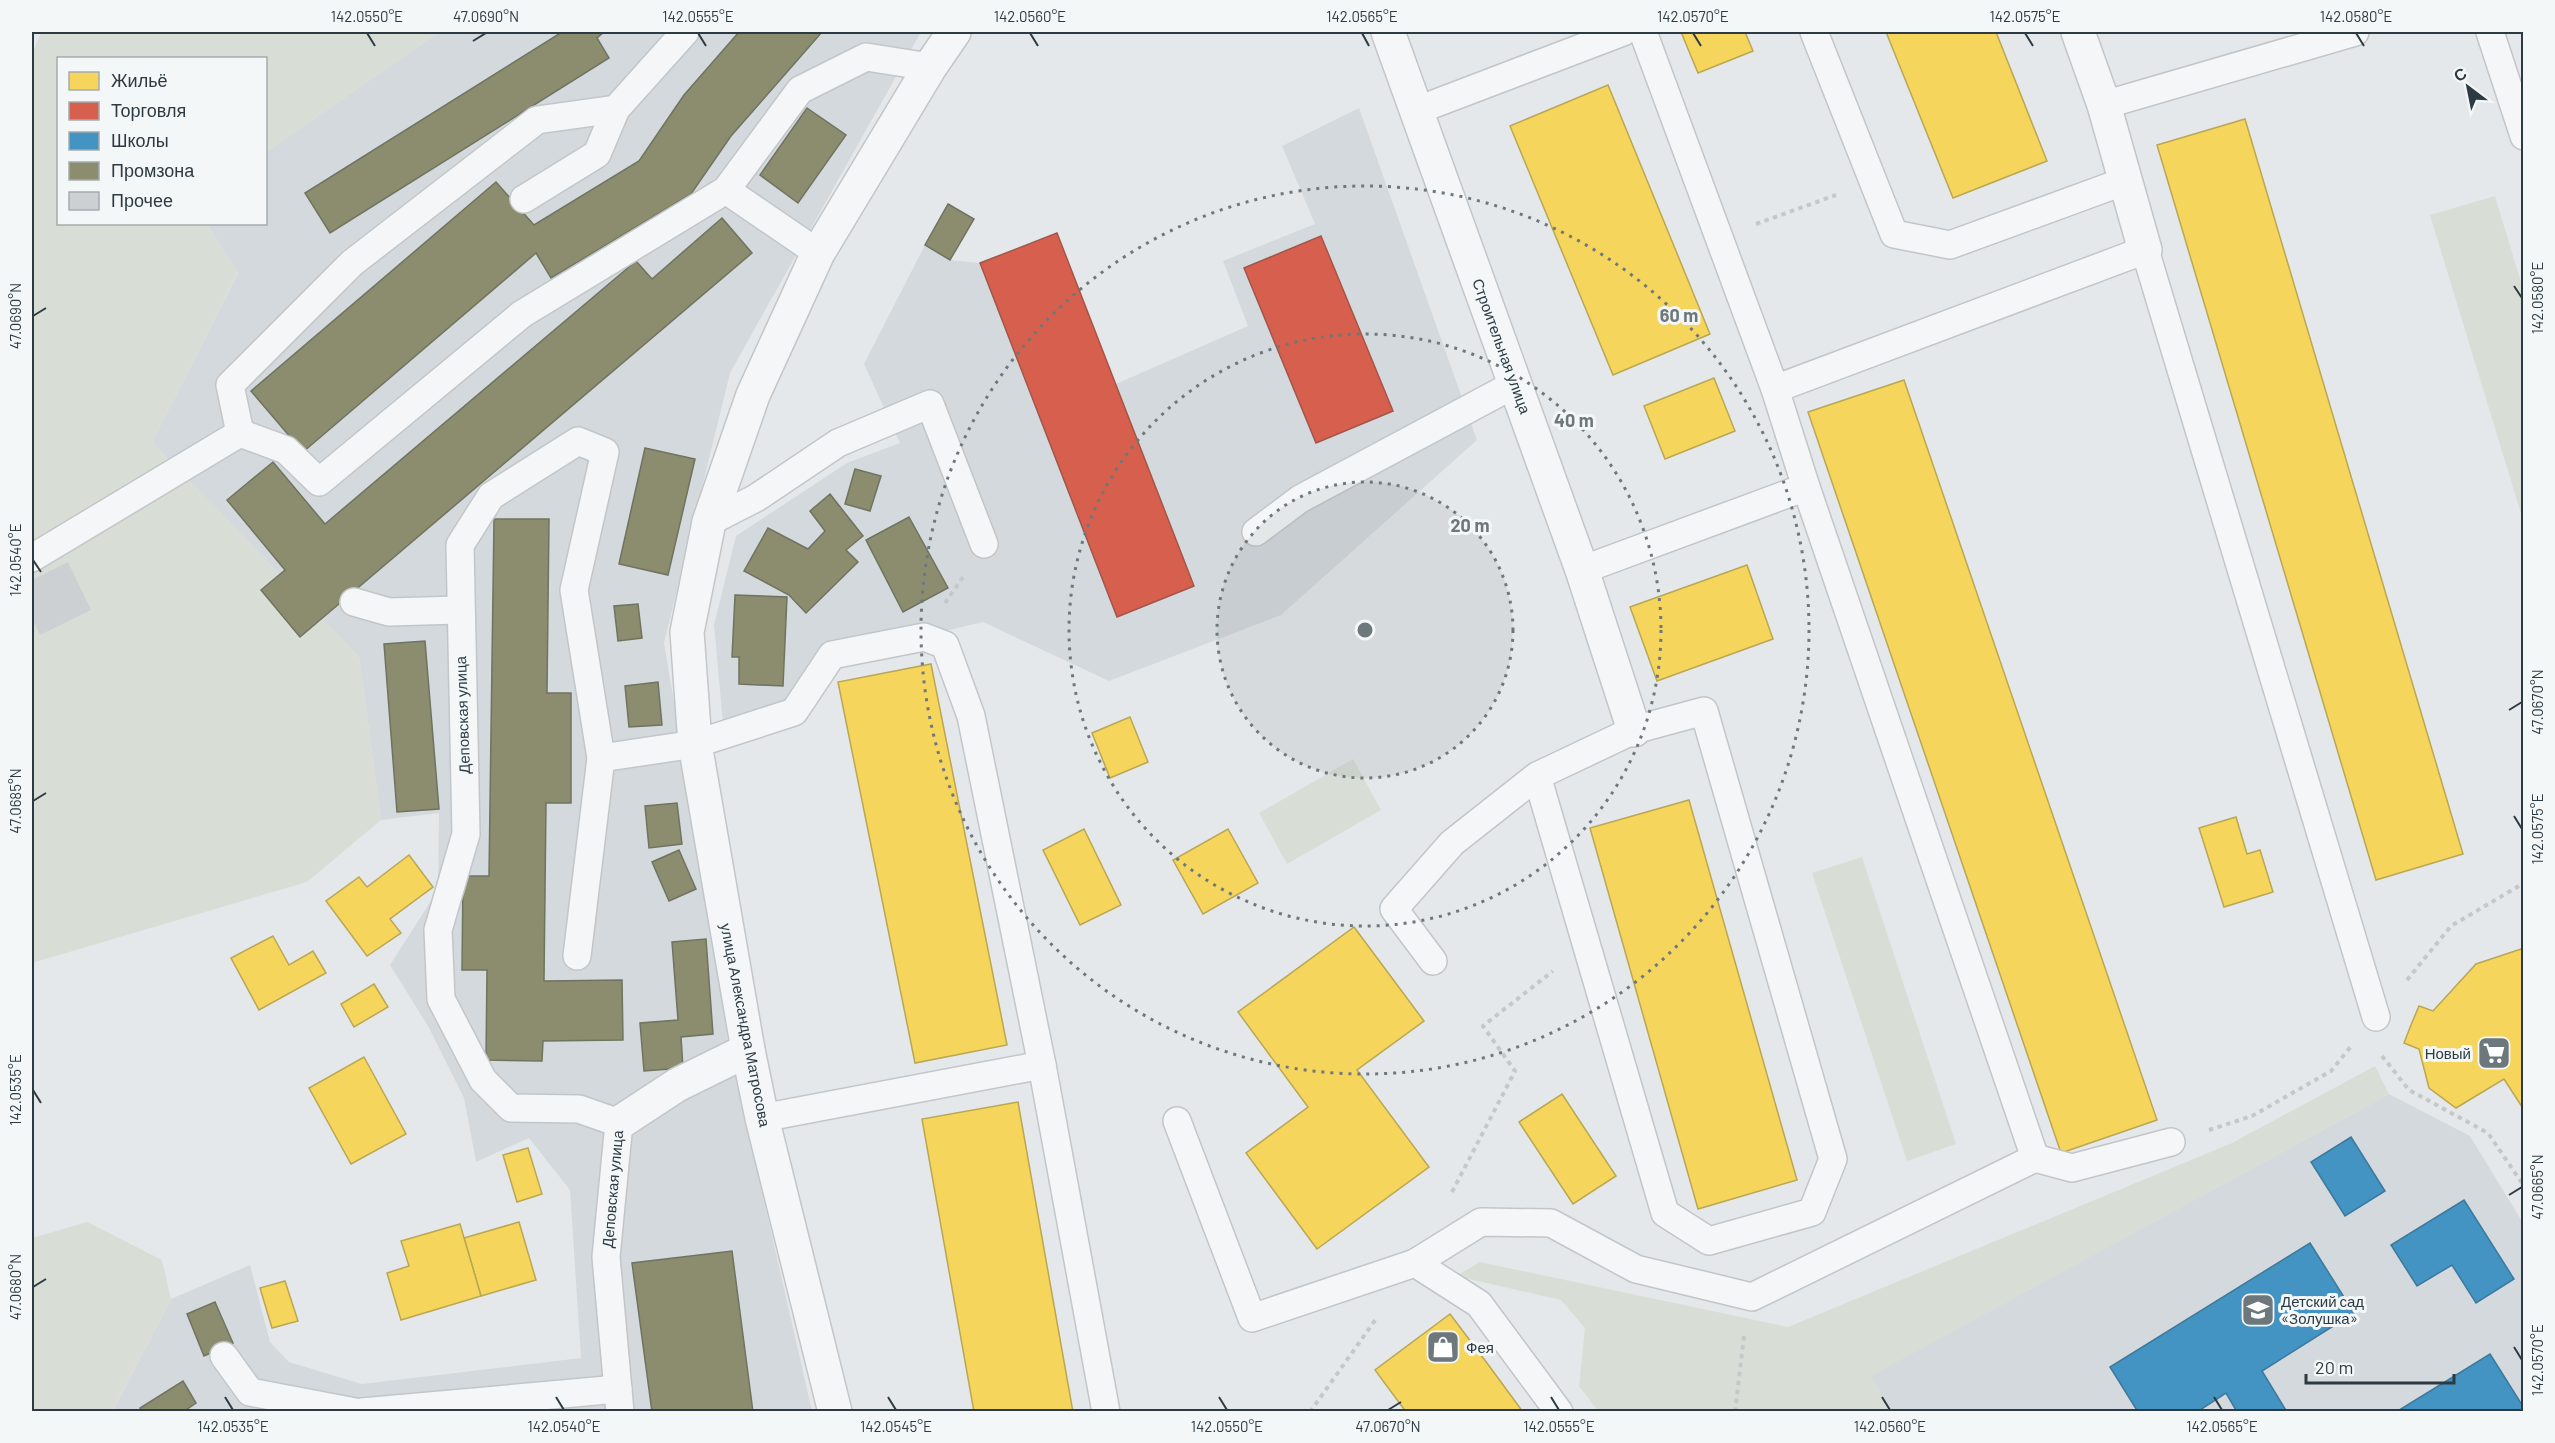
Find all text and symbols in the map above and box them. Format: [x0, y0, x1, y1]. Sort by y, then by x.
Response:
text: 142.0550°E [331, 7, 403, 25]
text: 47.0690°N [453, 7, 519, 25]
text: 142.0555°E [662, 7, 734, 25]
text: 142.0560°E [994, 7, 1066, 25]
text: 142.0565°E [1326, 7, 1398, 25]
text: 142.0570°E [1657, 7, 1729, 25]
text: 142.0575°E [1990, 7, 2061, 25]
text: 142.0580°E [2320, 7, 2392, 25]
legend [57, 57, 267, 225]
north arrow [2438, 57, 2498, 117]
text: С [2450, 63, 2470, 85]
text: Жильё [111, 69, 168, 91]
text: Торговля [111, 99, 186, 121]
text: Школы [111, 129, 169, 151]
text: Промзона [111, 159, 195, 181]
text: Прочее [111, 189, 173, 211]
text: 142.0580°E [2528, 262, 2546, 334]
street label: Строительная улица [1469, 276, 1535, 417]
text: 47.0690°N [6, 283, 24, 349]
text: 60 m [1660, 304, 1698, 326]
text: 40 m [1554, 409, 1594, 431]
text: 20 m [1451, 514, 1489, 536]
text: 142.0540°E [6, 524, 24, 596]
centre of rings [1355, 620, 1375, 640]
street label: Деповская улица [451, 655, 473, 774]
text: 47.0670°N [2528, 669, 2546, 735]
text: 47.0685°N [6, 768, 24, 834]
text: 142.0575°E [2528, 794, 2546, 865]
street label: улица Александра Матросова [717, 922, 775, 1129]
supermarket icon: Новый [2476, 1035, 2512, 1071]
place label: Новый [2425, 1044, 2471, 1062]
text: 142.0535°E [6, 1054, 24, 1126]
street label: Деповская улица [598, 1129, 626, 1248]
text: 47.0665°N [2528, 1154, 2546, 1220]
text: 47.0680°N [6, 1254, 24, 1320]
school or university icon: Детский сад «Золушка» [2240, 1292, 2276, 1328]
place label: Детский сад «Золушка» [2281, 1292, 2364, 1327]
text: 142.0570°E [2528, 1324, 2546, 1396]
shop icon: Фея [1425, 1329, 1461, 1365]
place label: Фея [1466, 1338, 1494, 1356]
scale bar [2306, 1347, 2454, 1385]
text: 20 m [2315, 1356, 2353, 1378]
text: 142.0535°E [197, 1417, 269, 1435]
text: 142.0540°E [528, 1417, 600, 1435]
text: 142.0545°E [860, 1417, 932, 1435]
text: 142.0550°E [1191, 1417, 1263, 1435]
text: 47.0670°N [1355, 1417, 1421, 1435]
text: 142.0555°E [1523, 1417, 1595, 1435]
text: 142.0560°E [1854, 1417, 1926, 1435]
text: 142.0565°E [2186, 1417, 2258, 1435]

